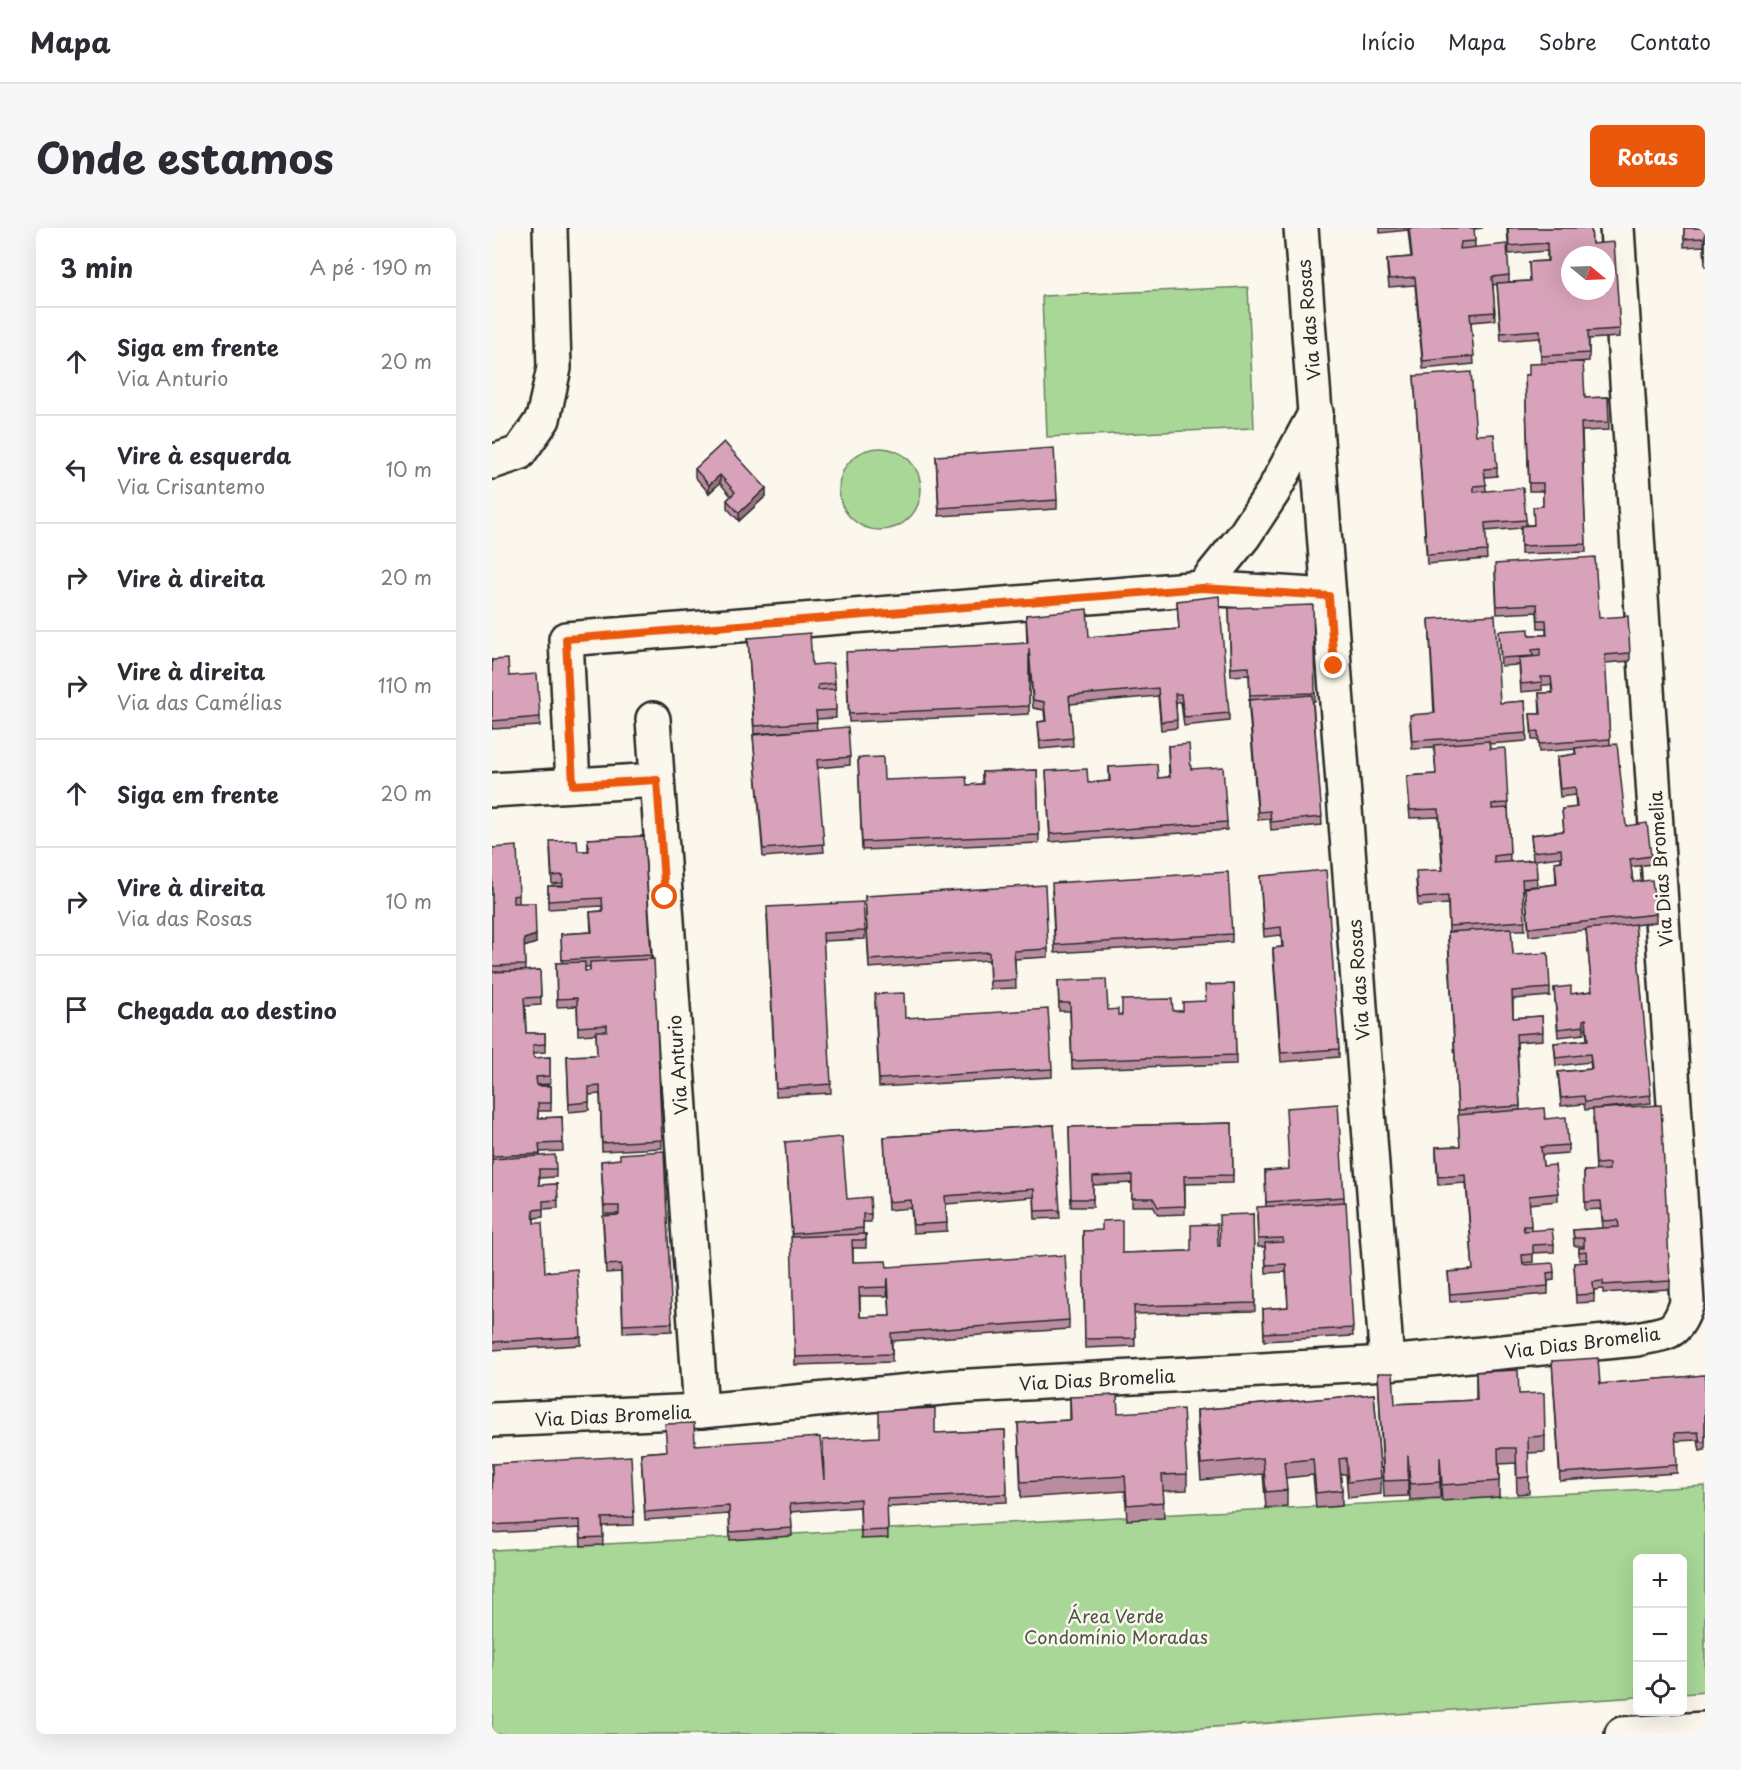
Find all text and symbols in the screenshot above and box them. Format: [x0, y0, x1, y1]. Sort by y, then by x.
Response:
text: Mapa [30, 20, 111, 63]
text: Início [1361, 25, 1415, 57]
text: Mapa [1448, 25, 1506, 57]
text: Sobre [1539, 25, 1597, 57]
text: Contato [1630, 25, 1711, 57]
text: Onde estamos [36, 125, 334, 188]
button: Rotas [1590, 125, 1705, 187]
north arrow [1561, 246, 1615, 300]
text: 3 min [60, 248, 133, 287]
text: A pé · 190 m [310, 252, 432, 282]
street label: Via das Rosas [1289, 258, 1327, 382]
text: Siga em frente [117, 330, 279, 363]
icon: ahead [60, 345, 93, 378]
text: 20 m [380, 346, 432, 376]
text: Via Anturio [117, 363, 228, 393]
text: Vire à esquerda [117, 438, 291, 471]
icon: left [60, 453, 93, 486]
text: 10 m [385, 454, 432, 484]
text: Via Crisantemo [117, 471, 265, 501]
icon: right [60, 561, 93, 594]
text: Vire à direita [117, 561, 265, 594]
text: 20 m [380, 562, 432, 592]
route end [1320, 652, 1346, 678]
text: Vire à direita [117, 654, 265, 687]
icon: right [60, 669, 93, 702]
text: 110 m [378, 670, 432, 700]
text: Via das Camélias [117, 687, 282, 717]
icon: ahead [60, 777, 93, 810]
text: Siga em frente [117, 777, 279, 810]
text: 20 m [380, 778, 432, 808]
street label: Via Dias Bromelia [1641, 790, 1679, 948]
text: Vire à direita [117, 870, 265, 903]
route start [651, 883, 677, 909]
icon: right [60, 885, 93, 918]
text: 10 m [385, 886, 432, 916]
text: Via das Rosas [117, 903, 252, 933]
street label: Via das Rosas [1340, 918, 1376, 1042]
icon: arrive [60, 993, 93, 1026]
text: Chegada ao destino [117, 993, 337, 1026]
street label: Via Anturio [660, 1014, 694, 1116]
street label: Via Dias Bromelia [1503, 1319, 1661, 1365]
street label: Via Dias Bromelia [1018, 1361, 1176, 1397]
street label: Via Dias Bromelia [534, 1397, 692, 1433]
map controls [1633, 1554, 1687, 1716]
button: + [1633, 1554, 1687, 1608]
park label: Área Verde Condomínio Moradas [1024, 1602, 1208, 1650]
button: − [1633, 1608, 1687, 1662]
button: locate [1633, 1662, 1687, 1716]

